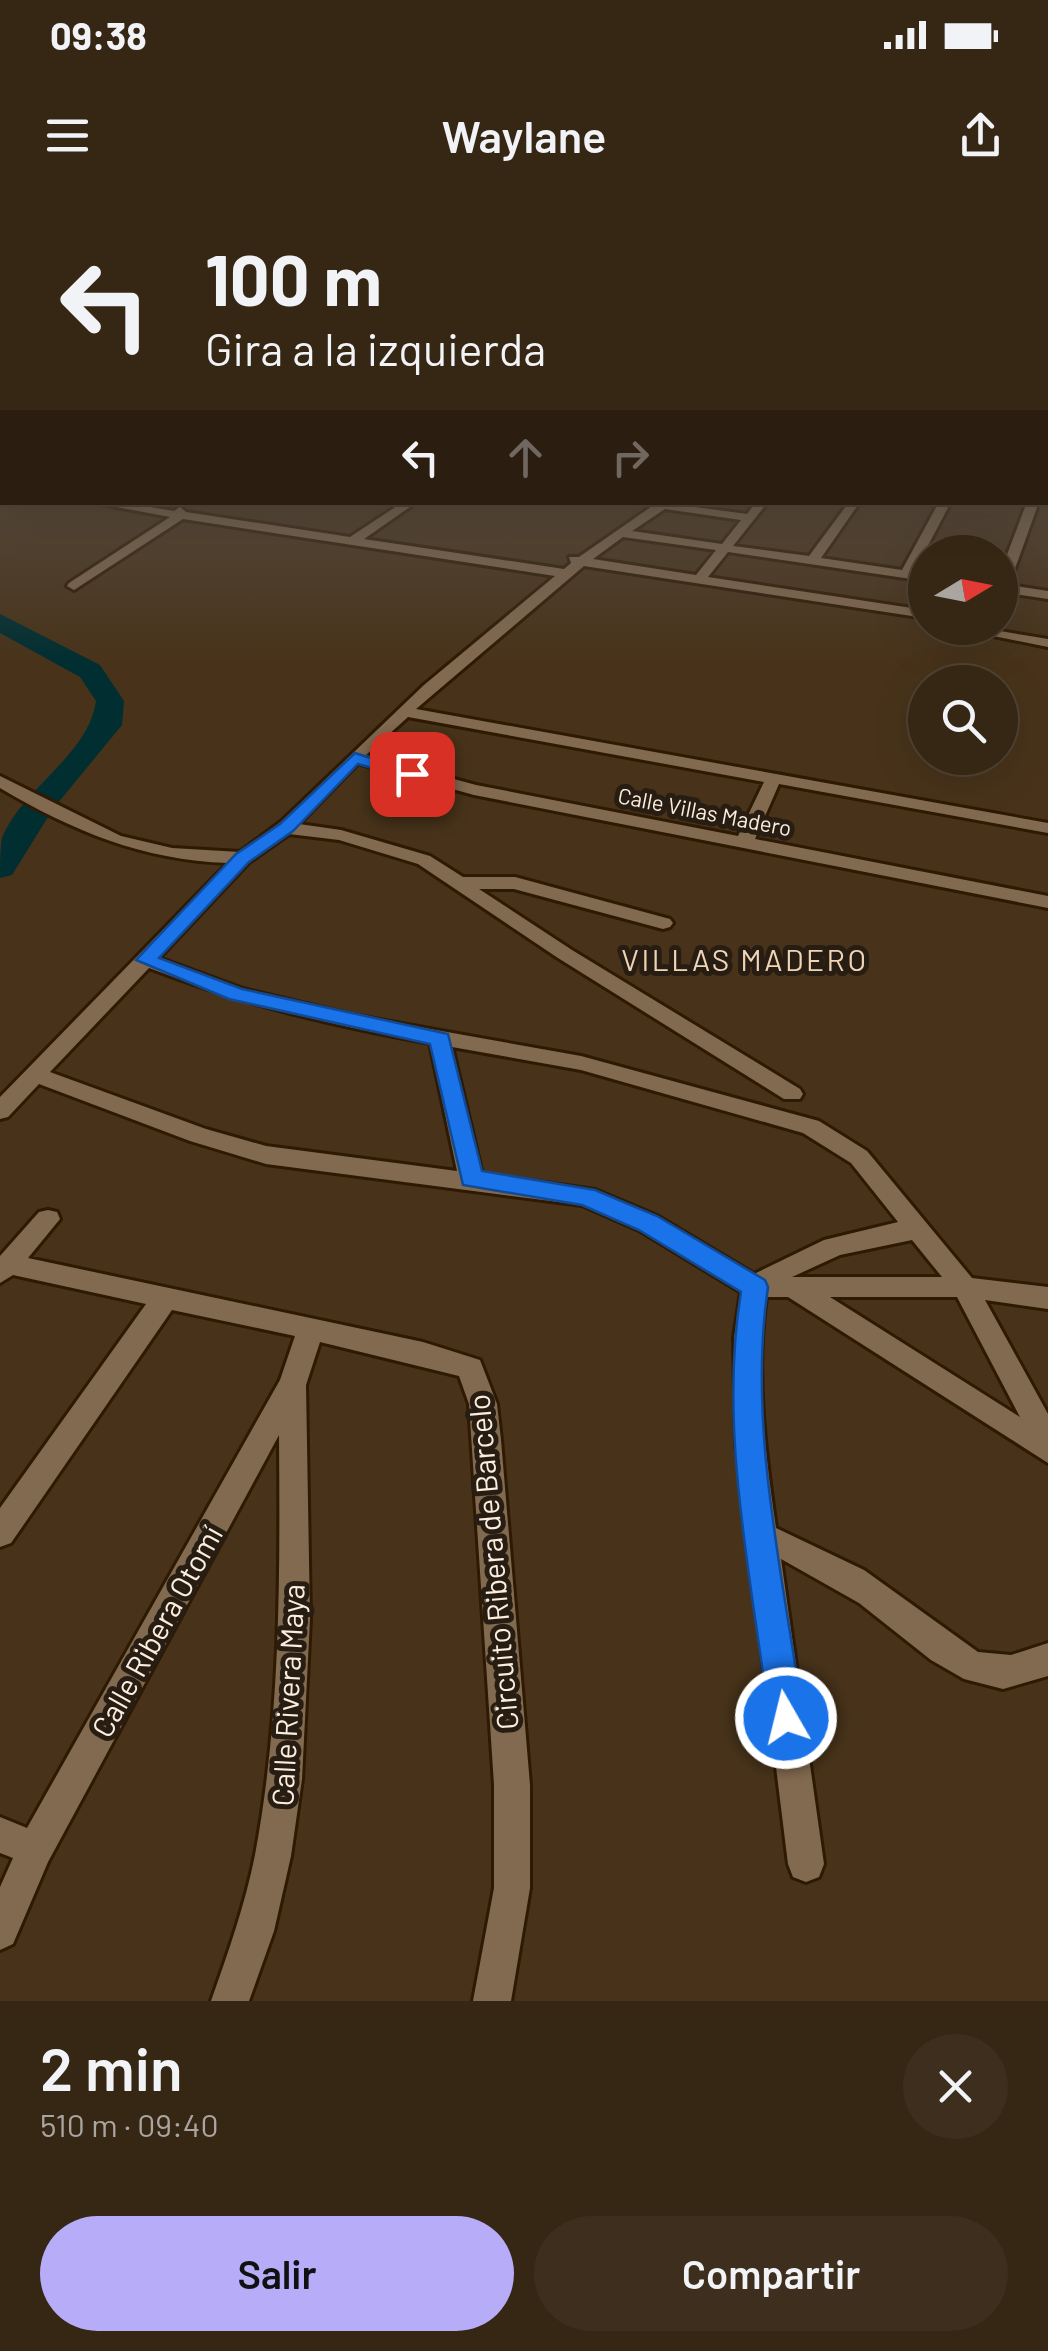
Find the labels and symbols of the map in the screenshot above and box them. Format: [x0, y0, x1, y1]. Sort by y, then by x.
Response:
north arrow [908, 535, 1018, 645]
pin [370, 732, 455, 817]
street label: Calle Villas Madero [616, 781, 794, 841]
district label: VILLAS MADERO [621, 941, 869, 977]
street label: Circuito Ribera de Barcelo [459, 1393, 525, 1731]
street label: Calle Ribera Otomí [83, 1519, 229, 1743]
street label: Calle Rivera Maya [263, 1583, 311, 1807]
position arrow [734, 1666, 838, 1770]

